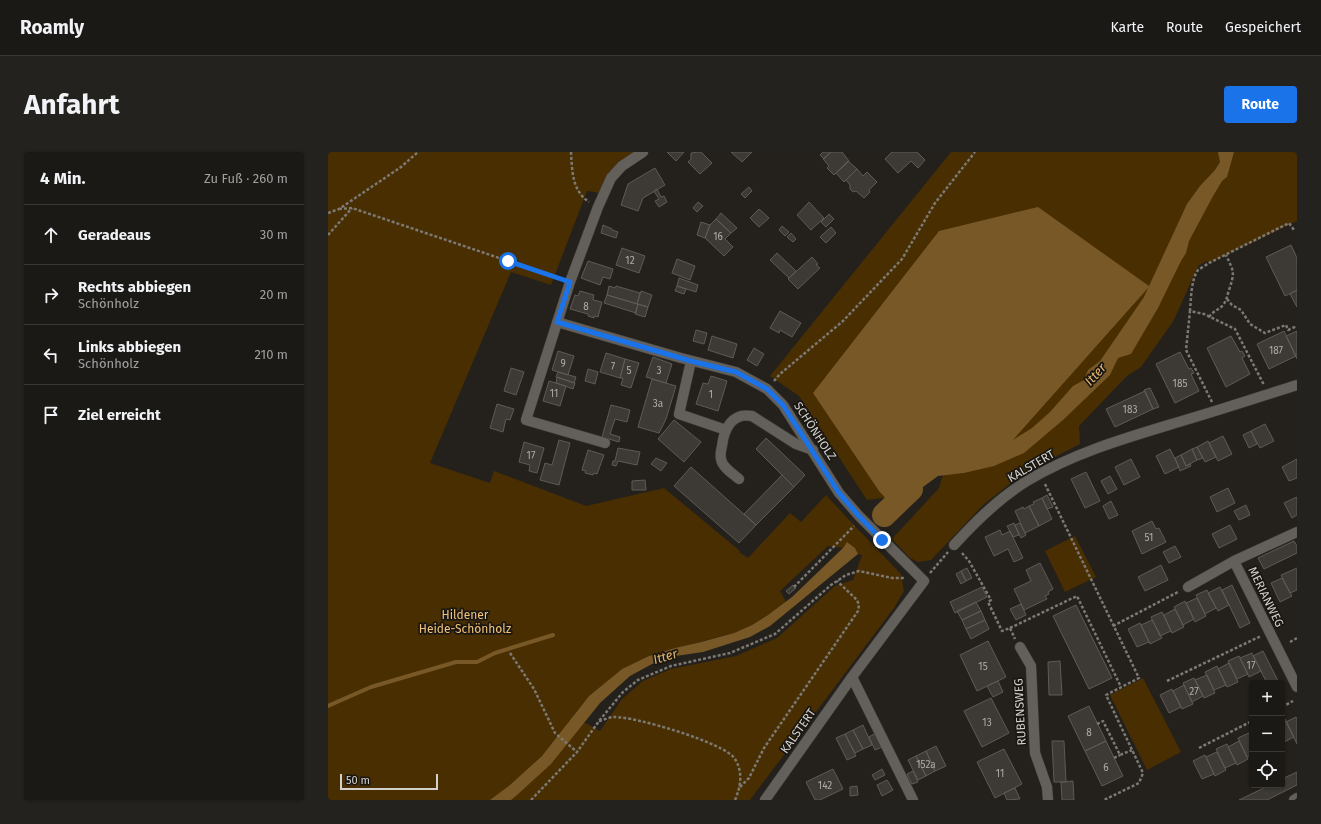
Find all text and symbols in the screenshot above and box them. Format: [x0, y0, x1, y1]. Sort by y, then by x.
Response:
text: Roamly [20, 16, 84, 39]
text: Karte [1110, 19, 1144, 36]
text: Route [1166, 19, 1203, 36]
text: Gespeichert [1225, 19, 1301, 36]
button: Route [1224, 86, 1297, 123]
text: Anfahrt [24, 88, 120, 121]
text: 4 Min. [40, 168, 86, 189]
text: Zu Fuß · 260 m [204, 171, 288, 186]
icon: ahead [40, 224, 62, 246]
text: Geradeaus [78, 226, 151, 244]
text: 30 m [260, 227, 288, 242]
house number: 16 [713, 231, 723, 243]
route start [499, 252, 517, 270]
house number: 12 [625, 255, 635, 267]
text: Rechts abbiegen [78, 278, 191, 296]
icon: right [40, 284, 62, 306]
text: 20 m [260, 287, 288, 302]
text: Schönholz [78, 296, 139, 311]
house number: 8 [583, 301, 589, 313]
text: Links abbiegen [78, 338, 181, 356]
icon: left [40, 344, 62, 366]
house number: 187 [1269, 345, 1284, 357]
text: 210 m [254, 347, 288, 362]
text: Schönholz [78, 356, 139, 371]
house number: 9 [560, 358, 566, 370]
water label: Itter [1082, 359, 1110, 388]
house number: 7 [611, 361, 616, 373]
house number: 5 [626, 365, 632, 377]
house number: 3 [657, 365, 662, 377]
house number: 185 [1173, 378, 1187, 390]
house number: 11 [550, 388, 558, 400]
house number: 1 [709, 389, 713, 401]
house number: 3a [653, 398, 663, 410]
street label: SCHÖNHOLZ [791, 398, 841, 463]
icon: arrive [40, 404, 62, 426]
house number: 183 [1123, 404, 1137, 416]
text: Ziel erreicht [78, 406, 161, 424]
street label: KALSTERT [1005, 447, 1058, 485]
house number: 17 [527, 450, 536, 462]
route end [873, 531, 891, 549]
house number: 51 [1145, 532, 1153, 544]
street label: MERIANWEG [1245, 565, 1287, 629]
park label: Hildener Heide-Schönholz [419, 608, 511, 636]
water label: Itter [651, 645, 680, 667]
house number: 17 [1247, 660, 1256, 672]
house number: 15 [978, 661, 988, 673]
street label: RUBENSWEG [1011, 678, 1029, 746]
map controls [1249, 680, 1285, 788]
button: + [1249, 680, 1285, 716]
house number: 27 [1189, 686, 1199, 698]
street label: KALSTERT [777, 705, 819, 756]
button: − [1249, 716, 1285, 752]
house number: 13 [982, 717, 992, 729]
house number: 8 [1086, 727, 1092, 739]
button: locate [1249, 752, 1285, 788]
house number: 152a [916, 759, 936, 771]
house number: 6 [1103, 762, 1109, 774]
house number: 11 [996, 768, 1004, 780]
scale bar [340, 772, 438, 791]
text: 50 m [346, 774, 370, 787]
house number: 142 [818, 780, 832, 792]

